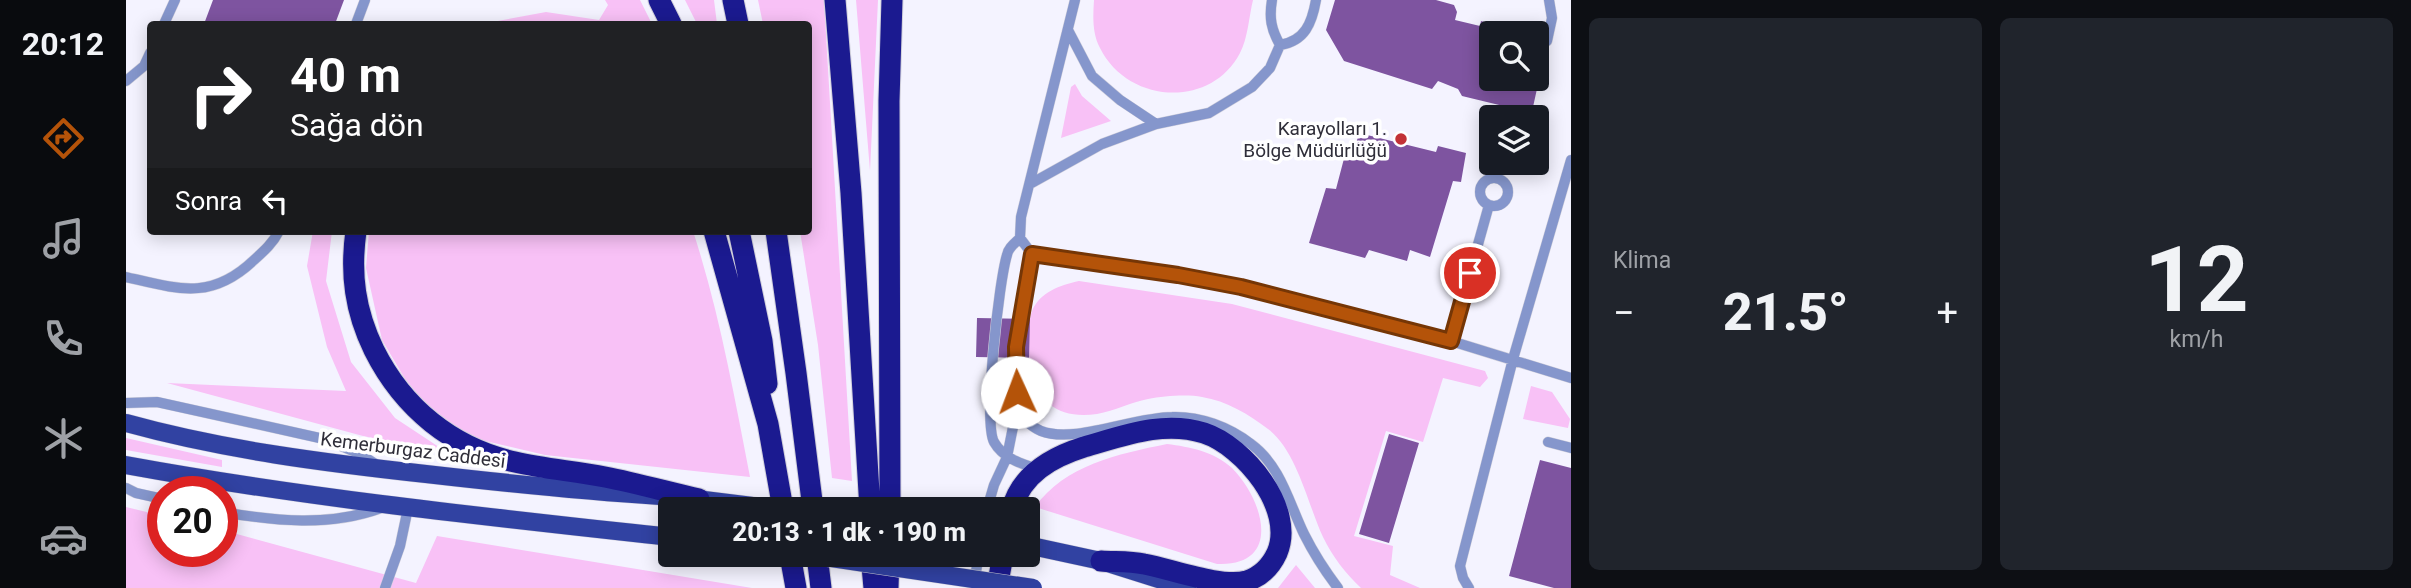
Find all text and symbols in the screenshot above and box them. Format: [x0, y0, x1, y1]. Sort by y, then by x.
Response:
map controls [1479, 21, 1549, 175]
button: search [1479, 21, 1549, 91]
text: 20:12 [22, 25, 104, 63]
text: 40 m [290, 47, 401, 104]
icon: right [175, 49, 266, 140]
button: layers [1479, 105, 1549, 175]
text: Sağa dön [290, 106, 424, 144]
icon: directions [39, 114, 88, 163]
place label: Karayolları 1. Bölge Müdürlüğü [1243, 117, 1387, 162]
marker: Karayolları 1. Bölge Müdürlüğü [1393, 131, 1409, 147]
icon: left [256, 182, 294, 220]
text: Sonra [175, 186, 242, 216]
icon: music [39, 214, 88, 263]
text: 12 [2144, 227, 2249, 333]
pin [1440, 243, 1500, 303]
text: Klima [1613, 247, 1671, 274]
icon: arrive [1451, 254, 1489, 292]
text: 21.5° [1723, 282, 1849, 343]
text: − [1613, 291, 1635, 335]
text: + [1936, 291, 1958, 335]
icon: phone [39, 314, 88, 363]
text: km/h [2170, 326, 2224, 353]
position arrow [980, 355, 1054, 429]
icon: climate [39, 414, 88, 463]
street label: Kemerburgaz Caddesi [319, 427, 507, 473]
speed limit sign: 20 [147, 476, 238, 567]
icon: car [39, 514, 88, 563]
text: 20:13 · 1 dk · 190 m [732, 517, 966, 547]

